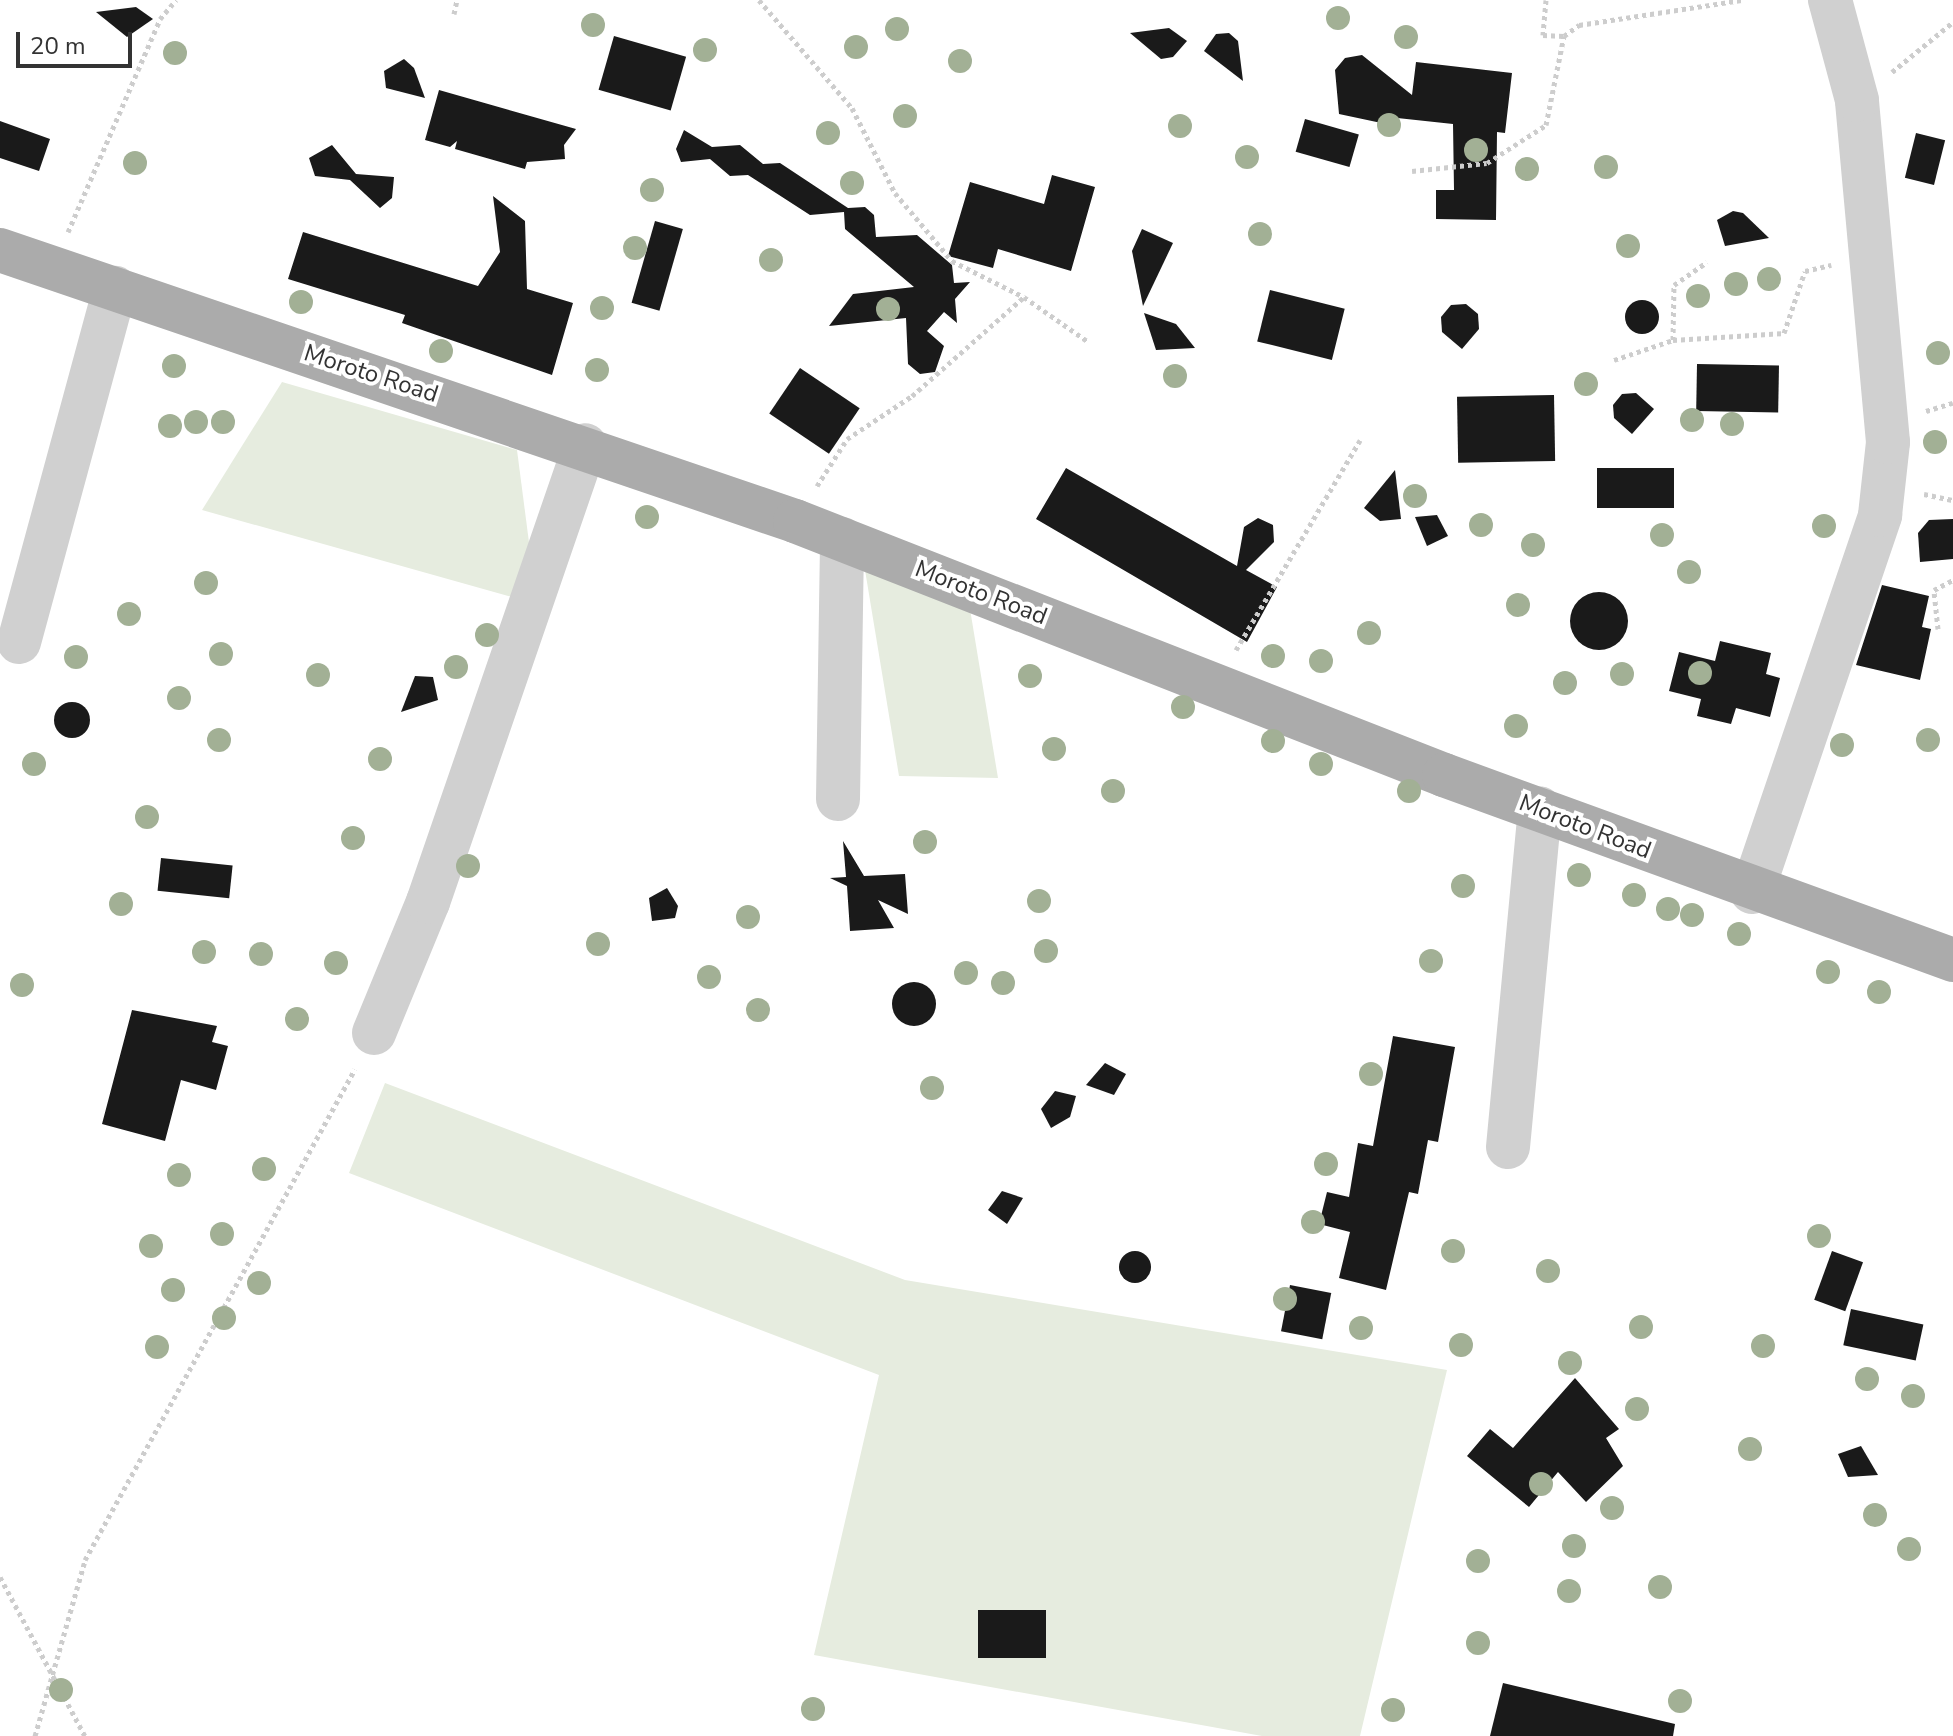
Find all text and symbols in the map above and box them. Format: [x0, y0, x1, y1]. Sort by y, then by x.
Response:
scale bar [20, 16, 136, 66]
text: 20 m [30, 30, 86, 62]
street label: Moroto Road [300, 339, 442, 409]
street label: Moroto Road [911, 555, 1051, 631]
street label: Moroto Road [1515, 789, 1655, 865]

